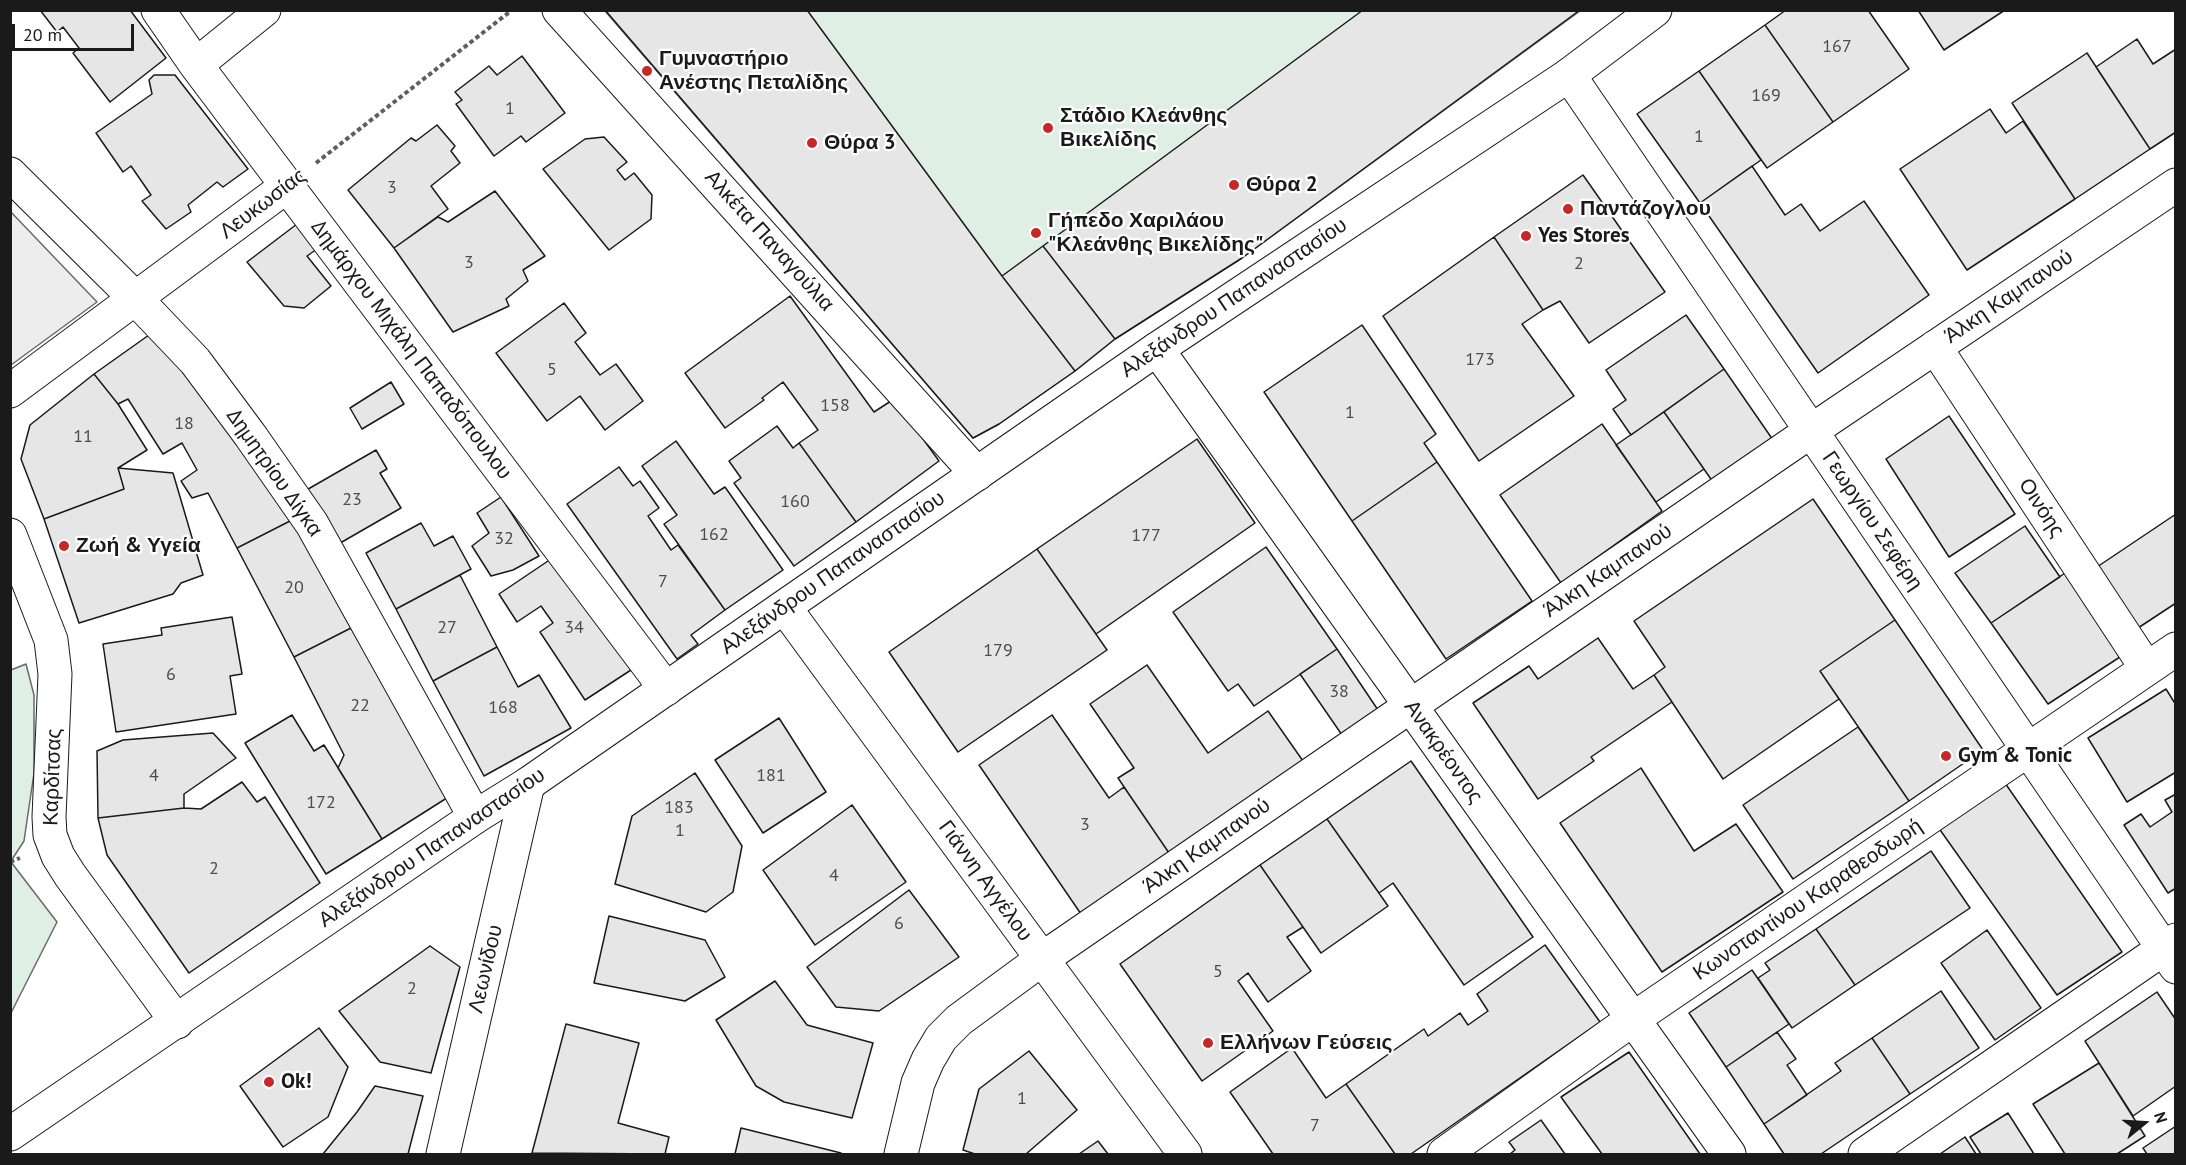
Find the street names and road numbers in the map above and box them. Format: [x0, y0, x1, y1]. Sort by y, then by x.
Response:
street label: Λευκωσίας [215, 163, 311, 245]
street label: Αλκέτα Παναγούλια [699, 165, 839, 317]
street label: Αλεξάνδρου Παπαναστασίου [1116, 213, 1352, 383]
street label: Δημάρχου Μιχάλη Παπαδόπουλου [305, 215, 517, 485]
street label: Άλκη Καμπανού [1940, 245, 2078, 349]
street label: Δημητρίου Δίγκα [221, 404, 327, 542]
street label: Γεωργίου Σεφέρη [1816, 447, 1928, 595]
street label: Οινόης [2013, 474, 2069, 542]
street label: Αλεξάνδρου Παπαναστασίου [716, 486, 950, 660]
street label: Άλκη Καμπανού [1539, 519, 1677, 623]
street label: Ανακρέοντος [1398, 696, 1488, 808]
street label: Καρδίτσας [39, 728, 67, 826]
street label: Αλεξάνδρου Παπαναστασίου [314, 763, 550, 933]
street label: Άλκη Καμπανού [1139, 793, 1275, 899]
street label: Κωνσταντίνου Καραθεοδωρή [1689, 814, 1927, 986]
street label: Γιάννη Αγγέλου [933, 816, 1037, 946]
street label: Λεωνίδου [464, 922, 508, 1016]

